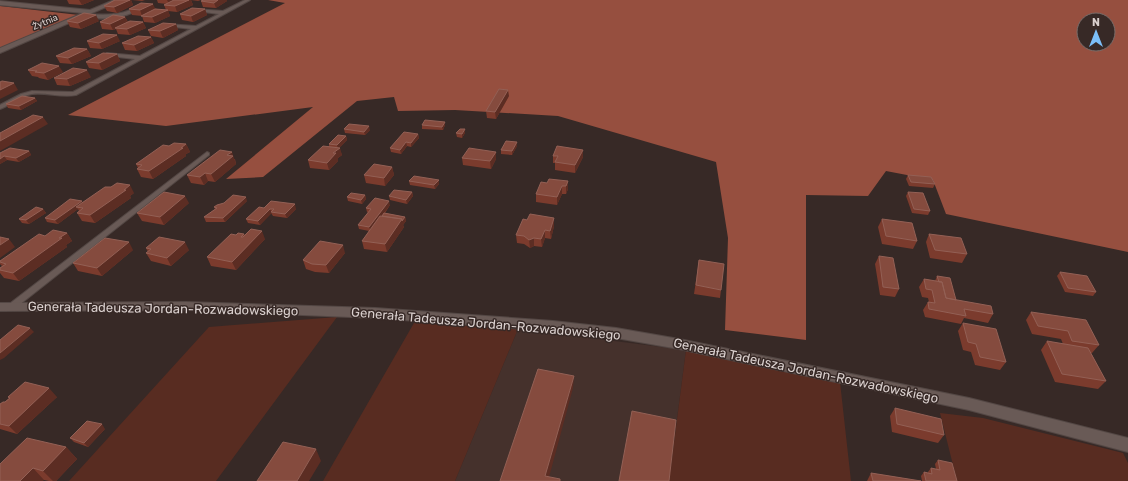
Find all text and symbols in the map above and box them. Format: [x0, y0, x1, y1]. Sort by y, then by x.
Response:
street label: Żytnia [31, 12, 59, 32]
north arrow [1076, 12, 1116, 52]
text: N [1092, 16, 1100, 29]
street label: Generała Tadeusza Jordan-Rozwadowskiego [28, 299, 298, 319]
street label: Generała Tadeusza Jordan-Rozwadowskiego [350, 304, 621, 344]
street label: Generała Tadeusza Jordan-Rozwadowskiego [672, 335, 940, 407]

